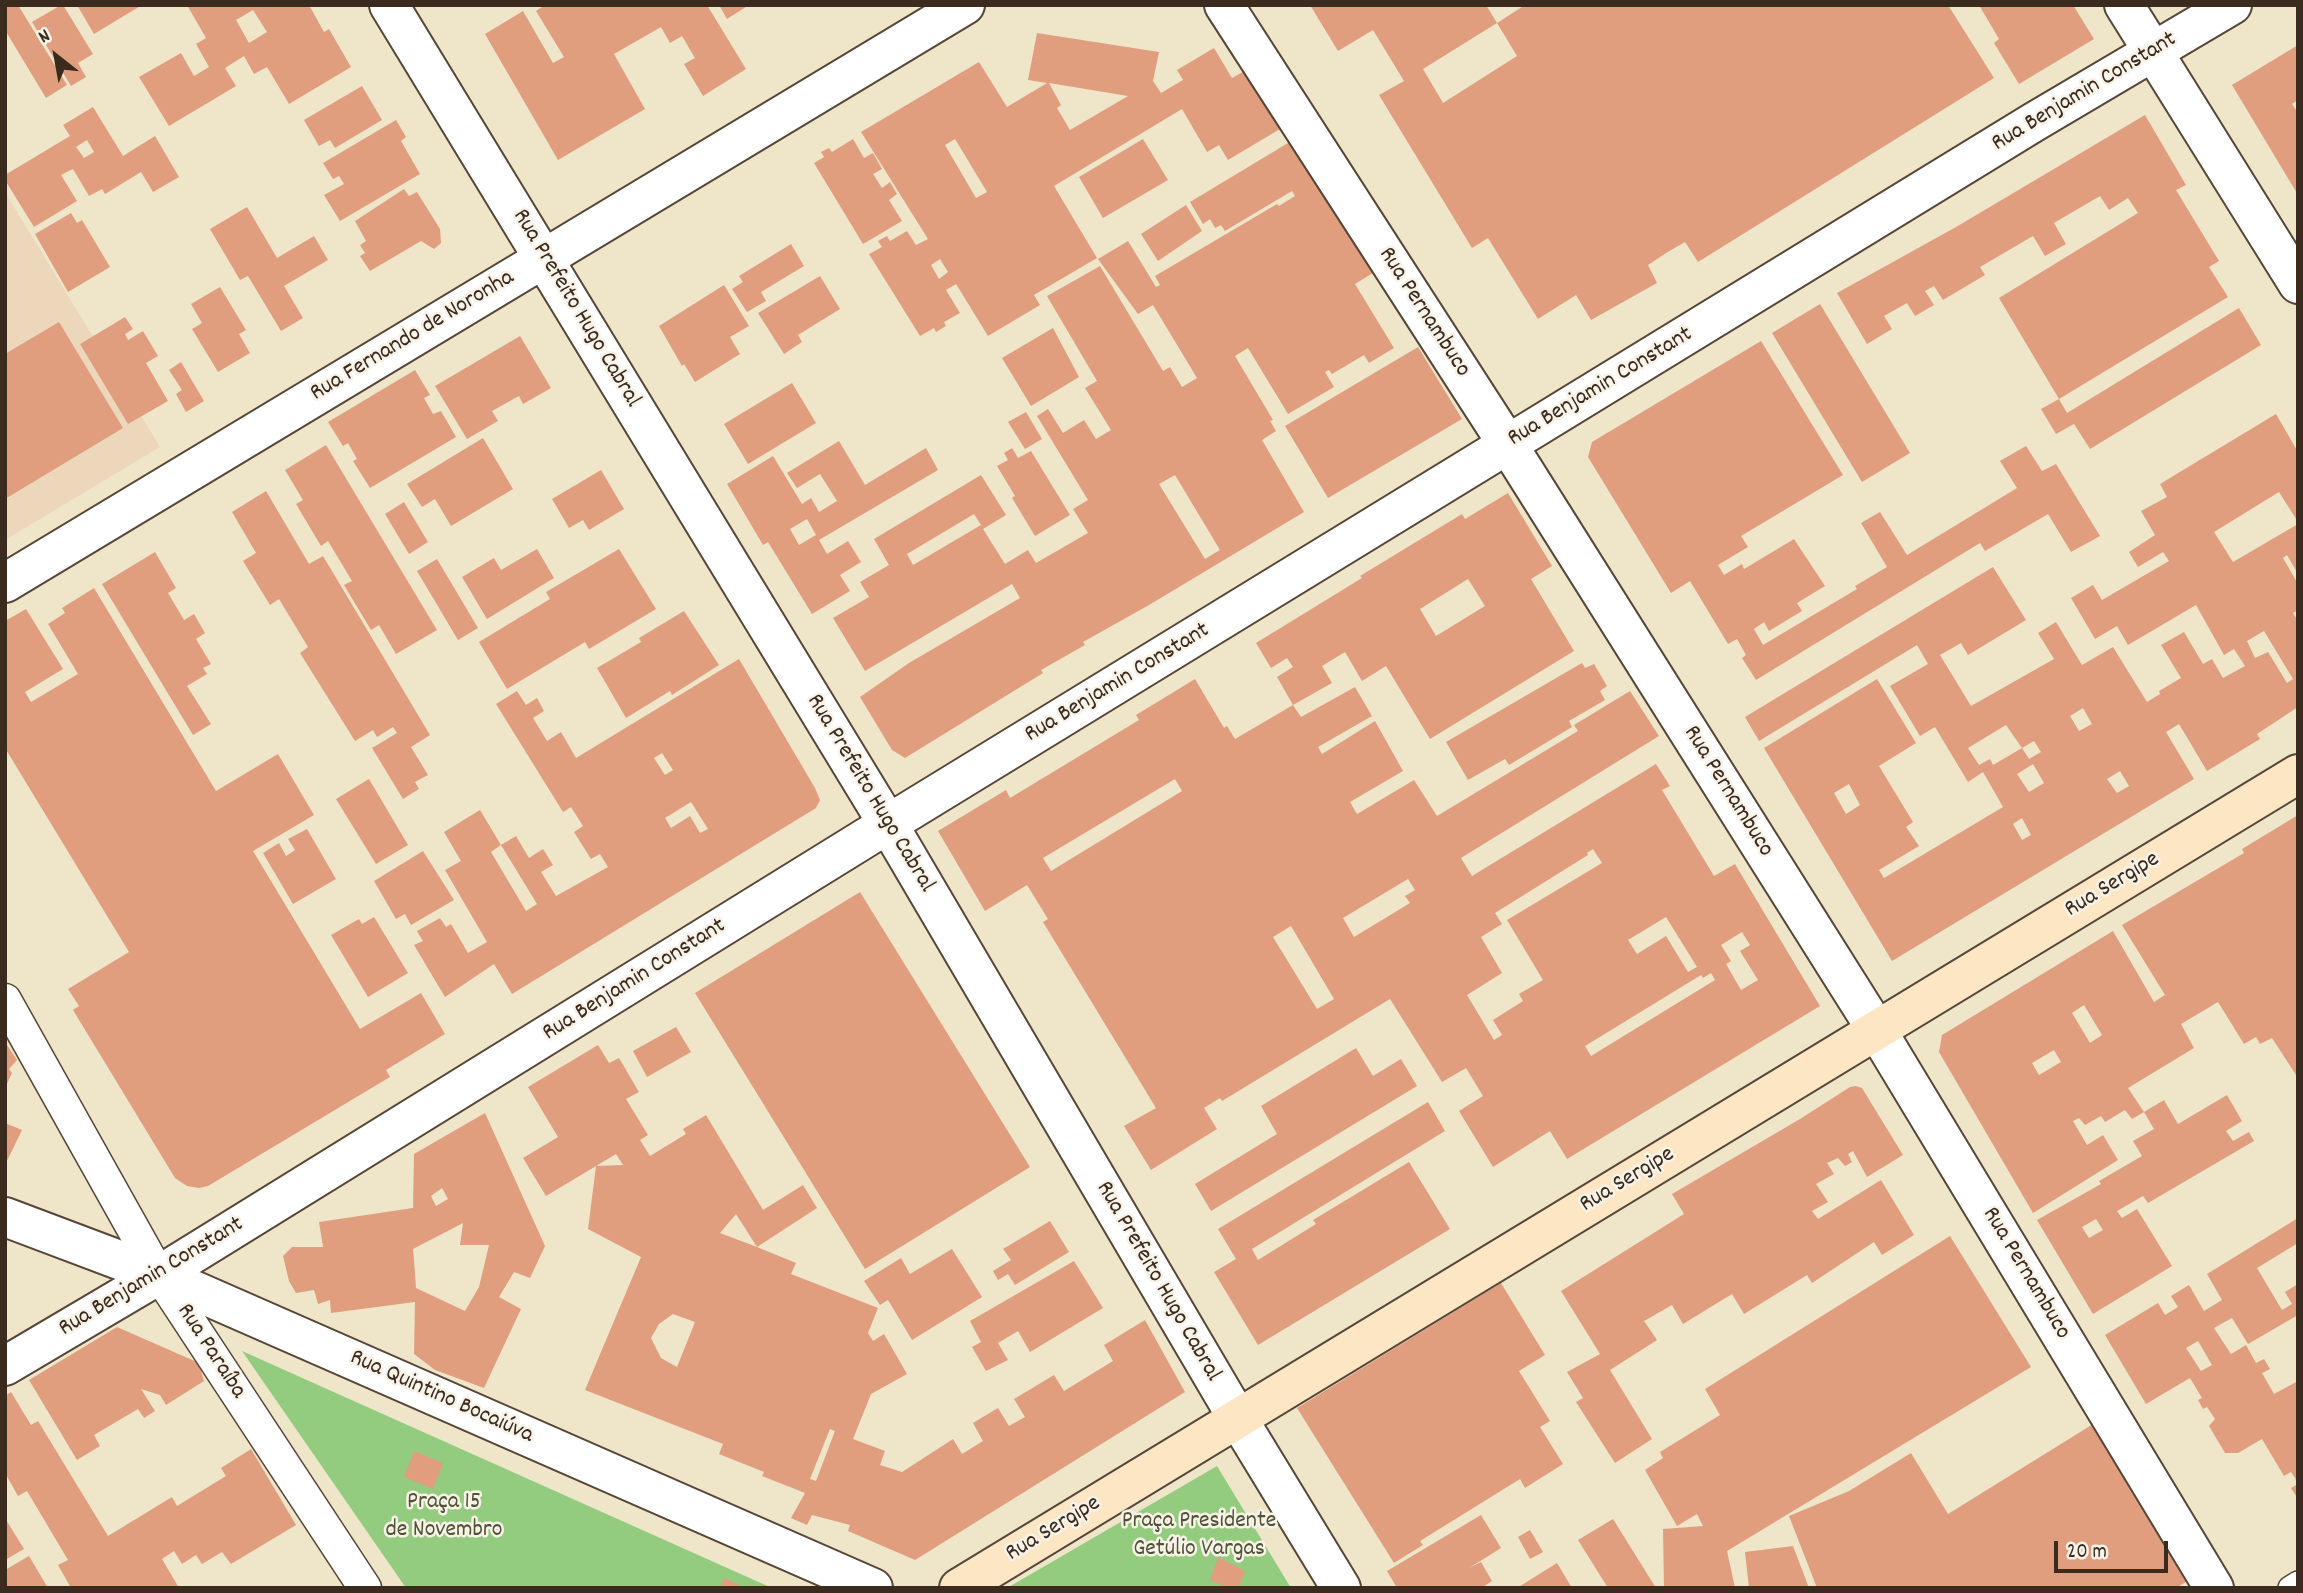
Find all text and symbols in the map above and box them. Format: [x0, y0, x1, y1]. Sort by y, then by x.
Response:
north arrow [21, 21, 91, 91]
text: N [34, 24, 56, 52]
street label: Rua Benjamin Constant [1987, 26, 2183, 160]
street label: Rua Prefeito Hugo Cabral [504, 205, 646, 413]
street label: Rua Pernambuco [1370, 243, 1476, 383]
street label: Rua Fernando de Noronha [306, 265, 520, 409]
street label: Rua Benjamin Constant [1503, 321, 1699, 455]
street label: Rua Benjamin Constant [1020, 617, 1216, 751]
street label: Rua Prefeito Hugo Cabral [798, 690, 940, 898]
street label: Rua Pernambuco [1675, 721, 1779, 863]
street label: Rua Sergipe [2060, 847, 2166, 925]
street label: Rua Benjamin Constant [538, 913, 732, 1049]
street label: Rua Sergipe [1575, 1142, 1681, 1220]
street label: Rua Prefeito Hugo Cabral [1088, 1177, 1226, 1387]
street label: Rua Pernambuco [1974, 1203, 2076, 1345]
street label: Rua Benjamin Constant [54, 1211, 250, 1345]
street label: Rua Paraíba [169, 1299, 251, 1405]
street label: Rua Quintino Bocaiúva [345, 1345, 537, 1451]
park label: Praça 15 de Novembro [386, 1490, 502, 1546]
street label: Rua Sergipe [1001, 1491, 1107, 1569]
park label: Praça Presidente Getúlio Vargas [1122, 1509, 1276, 1565]
scale bar [2058, 1526, 2172, 1570]
text: 20 m [2067, 1538, 2107, 1568]

